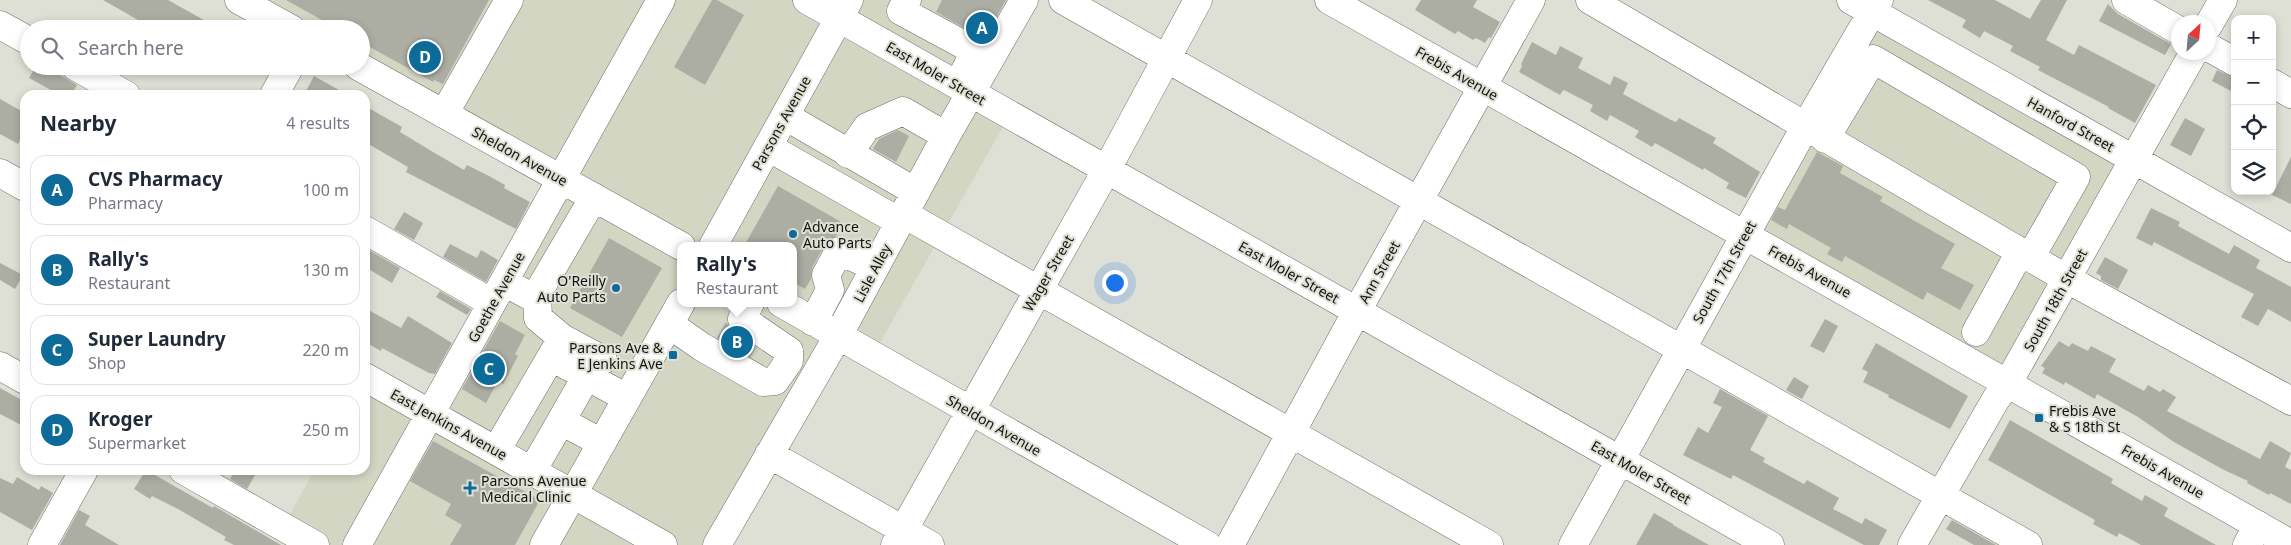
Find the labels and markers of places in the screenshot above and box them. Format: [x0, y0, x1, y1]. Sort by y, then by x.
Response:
pin: A [966, 9, 998, 47]
pin: D [409, 38, 441, 76]
place label: Advance Auto Parts [803, 217, 872, 252]
marker: Advance Auto Parts [787, 228, 799, 240]
place label: O'Reilly Auto Parts [537, 271, 607, 306]
marker: O'Reilly Auto Parts [610, 282, 622, 294]
pin: B [721, 323, 753, 361]
place label: Parsons Ave & E Jenkins Ave [569, 338, 664, 373]
marker: Parsons Ave & E Jenkins Ave [667, 349, 679, 361]
pin: C [473, 350, 505, 388]
place label: Frebis Ave & S 18th St [2049, 401, 2120, 436]
marker: Frebis Ave & S 18th St [2033, 412, 2045, 424]
place label: Parsons Avenue Medical Clinic [481, 471, 587, 506]
marker: Parsons Avenue Medical Clinic [463, 481, 477, 495]

